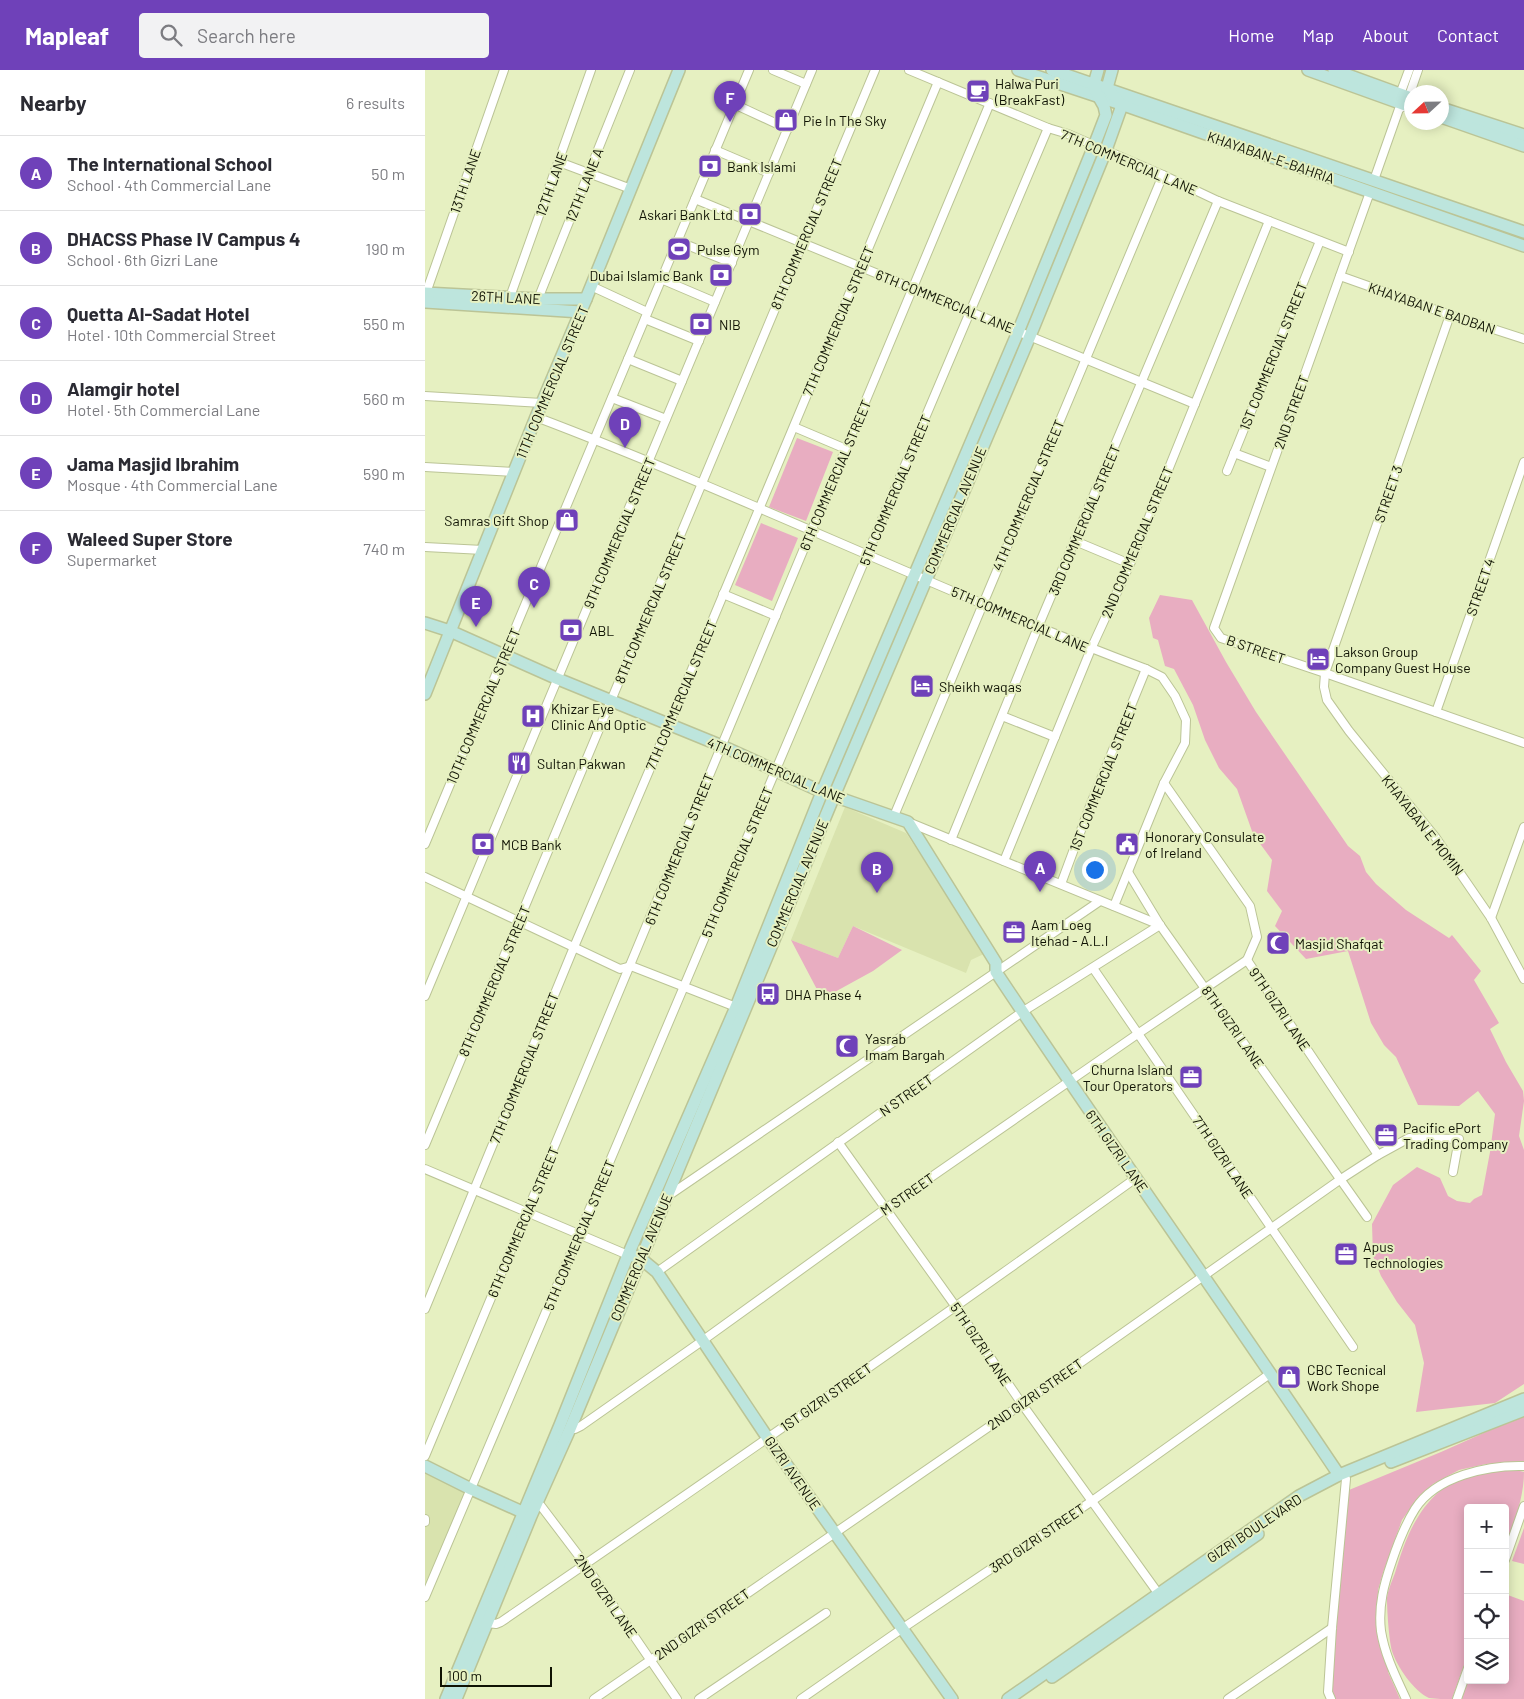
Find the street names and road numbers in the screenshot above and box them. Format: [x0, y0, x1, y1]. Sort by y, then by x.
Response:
street label: 7TH COMMERCIAL LANE [1058, 125, 1200, 199]
street label: KHAYABAN-E-BAHRIA [1205, 127, 1337, 187]
street label: 12TH LANE A [561, 145, 607, 225]
street label: 13TH LANE [446, 147, 484, 215]
street label: 12TH LANE [532, 150, 570, 218]
street label: 8TH COMMERCIAL STREET [766, 156, 846, 312]
street label: 7TH COMMERCIAL STREET [799, 243, 877, 399]
street label: 6TH COMMERCIAL LANE [873, 265, 1017, 337]
street label: KHAYABAN E BADBAN [1366, 278, 1498, 338]
street label: 1ST COMMERCIAL STREET [1235, 279, 1311, 433]
street label: 26TH LANE [471, 287, 541, 307]
street label: 11TH COMMERCIAL STREET [512, 303, 592, 461]
street label: 2ND STREET [1270, 373, 1312, 451]
street label: 6TH COMMERCIAL STREET [796, 397, 875, 553]
street label: 5TH COMMERCIAL STREET [856, 412, 935, 568]
street label: 4TH COMMERCIAL STREET [988, 417, 1068, 573]
street label: 3RD COMMERCIAL STREET [1044, 442, 1124, 598]
street label: COMMERCIAL AVENUE [920, 444, 990, 576]
street label: 9TH COMMERCIAL STREET [579, 455, 659, 611]
street label: STREET 3 [1370, 463, 1406, 525]
street label: 2ND COMMERCIAL STREET [1097, 464, 1177, 620]
street label: 8TH COMMERCIAL STREET [610, 530, 690, 686]
street label: STREET 4 [1462, 556, 1498, 618]
street label: 5TH COMMERCIAL LANE [949, 582, 1091, 656]
street label: 7TH COMMERCIAL STREET [642, 617, 720, 773]
street label: 10TH COMMERCIAL STREET [442, 625, 524, 787]
street label: B STREET [1224, 631, 1288, 667]
street label: 1ST COMMERCIAL STREET [1065, 700, 1141, 854]
street label: 4TH COMMERCIAL LANE [705, 733, 847, 807]
street label: 6TH COMMERCIAL STREET [641, 771, 717, 927]
street label: KHAYABAN E MOMIN [1378, 771, 1468, 879]
street label: 5TH COMMERCIAL STREET [698, 784, 777, 940]
street label: COMMERCIAL AVENUE [762, 817, 832, 949]
street label: 8TH COMMERCIAL STREET [454, 903, 534, 1059]
street label: 9TH GIZRI LANE [1246, 964, 1314, 1054]
street label: 8TH GIZRI LANE [1198, 982, 1268, 1072]
street label: 7TH COMMERCIAL STREET [486, 990, 562, 1146]
street label: N STREET [876, 1070, 936, 1120]
street label: 6TH GIZRI LANE [1082, 1106, 1152, 1196]
street label: 7TH GIZRI LANE [1189, 1112, 1257, 1202]
street label: 6TH COMMERCIAL STREET [484, 1144, 563, 1300]
street label: 5TH COMMERCIAL STREET [540, 1157, 619, 1313]
street label: M STREET [877, 1169, 937, 1219]
street label: COMMERCIAL AVENUE [606, 1191, 676, 1323]
street label: 5TH GIZRI LANE [947, 1299, 1015, 1389]
street label: 2ND GIZRI STREET [984, 1355, 1086, 1433]
street label: 1ST GIZRI STREET [777, 1359, 875, 1435]
street label: GIZRI AVENUE [761, 1433, 825, 1513]
street label: GIZRI BOULEVARD [1203, 1490, 1305, 1566]
street label: 3RD GIZRI STREET [986, 1500, 1088, 1576]
street label: 2ND GIZRI LANE [571, 1551, 641, 1641]
street label: 2ND GIZRI STREET [651, 1585, 753, 1663]

